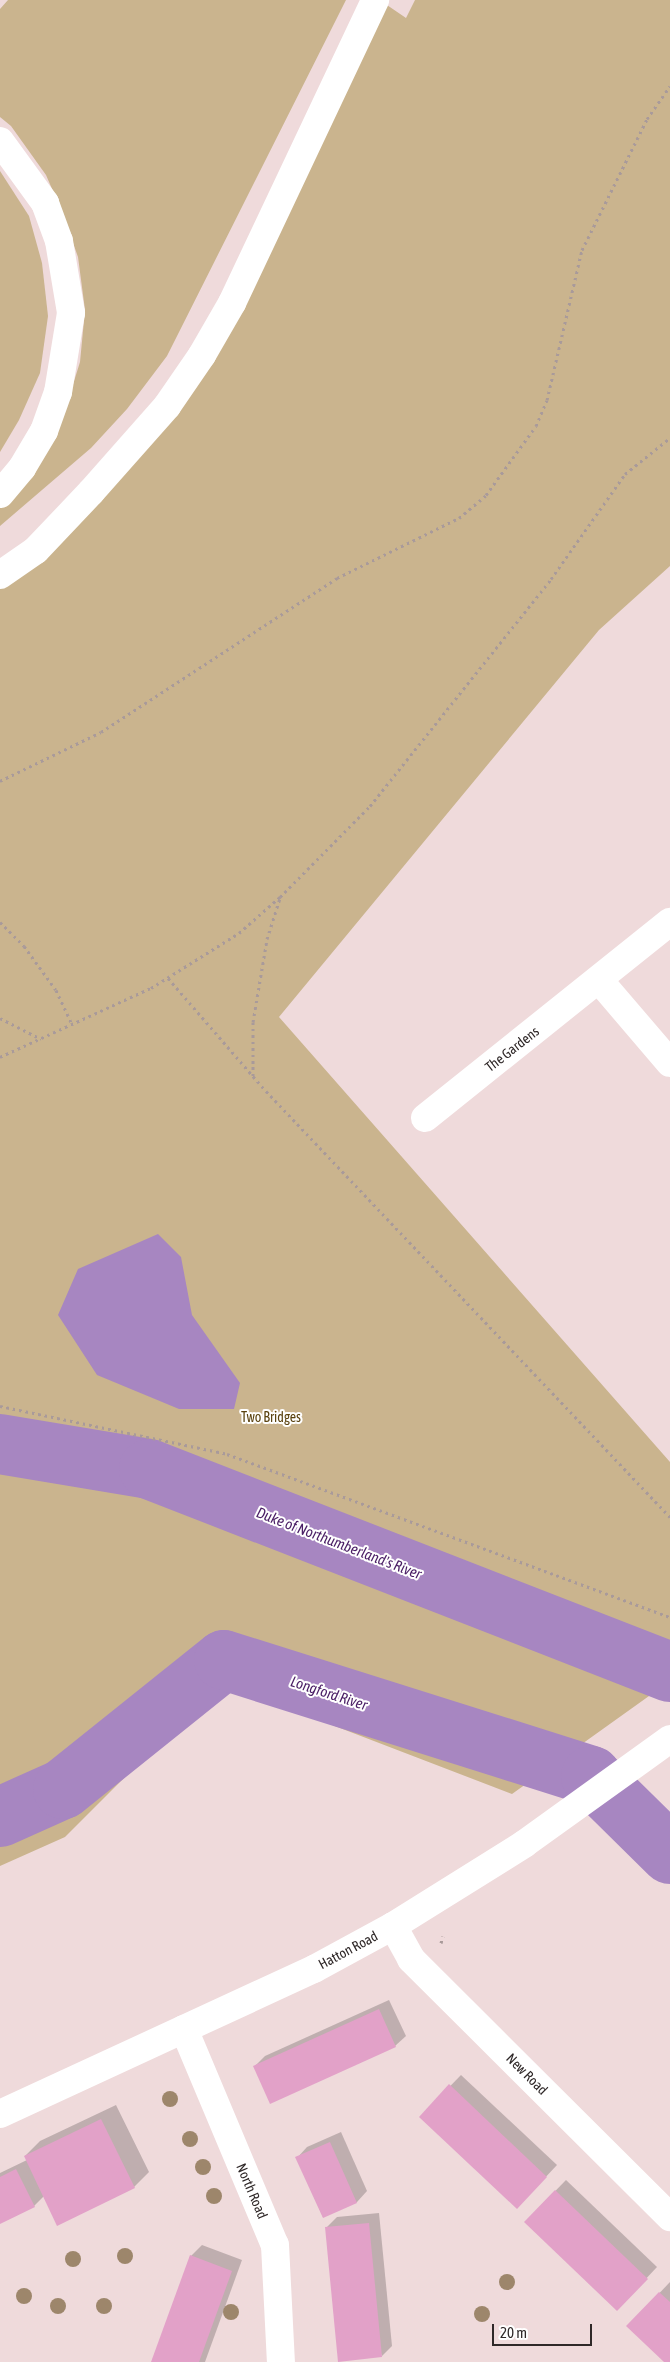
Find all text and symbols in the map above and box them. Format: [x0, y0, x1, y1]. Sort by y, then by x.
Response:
street label: The Gardens [482, 1023, 542, 1075]
park label: Two Bridges [241, 1409, 301, 1425]
water label: Duke of Northumberland's River [254, 1503, 424, 1583]
water label: Longford River [288, 1672, 370, 1714]
street label: Hatton Road [316, 1927, 380, 1973]
street label: New Road [503, 2050, 551, 2098]
street label: North Road [233, 2161, 271, 2221]
scale bar [495, 2314, 595, 2346]
text: 20 m [500, 2324, 527, 2341]

